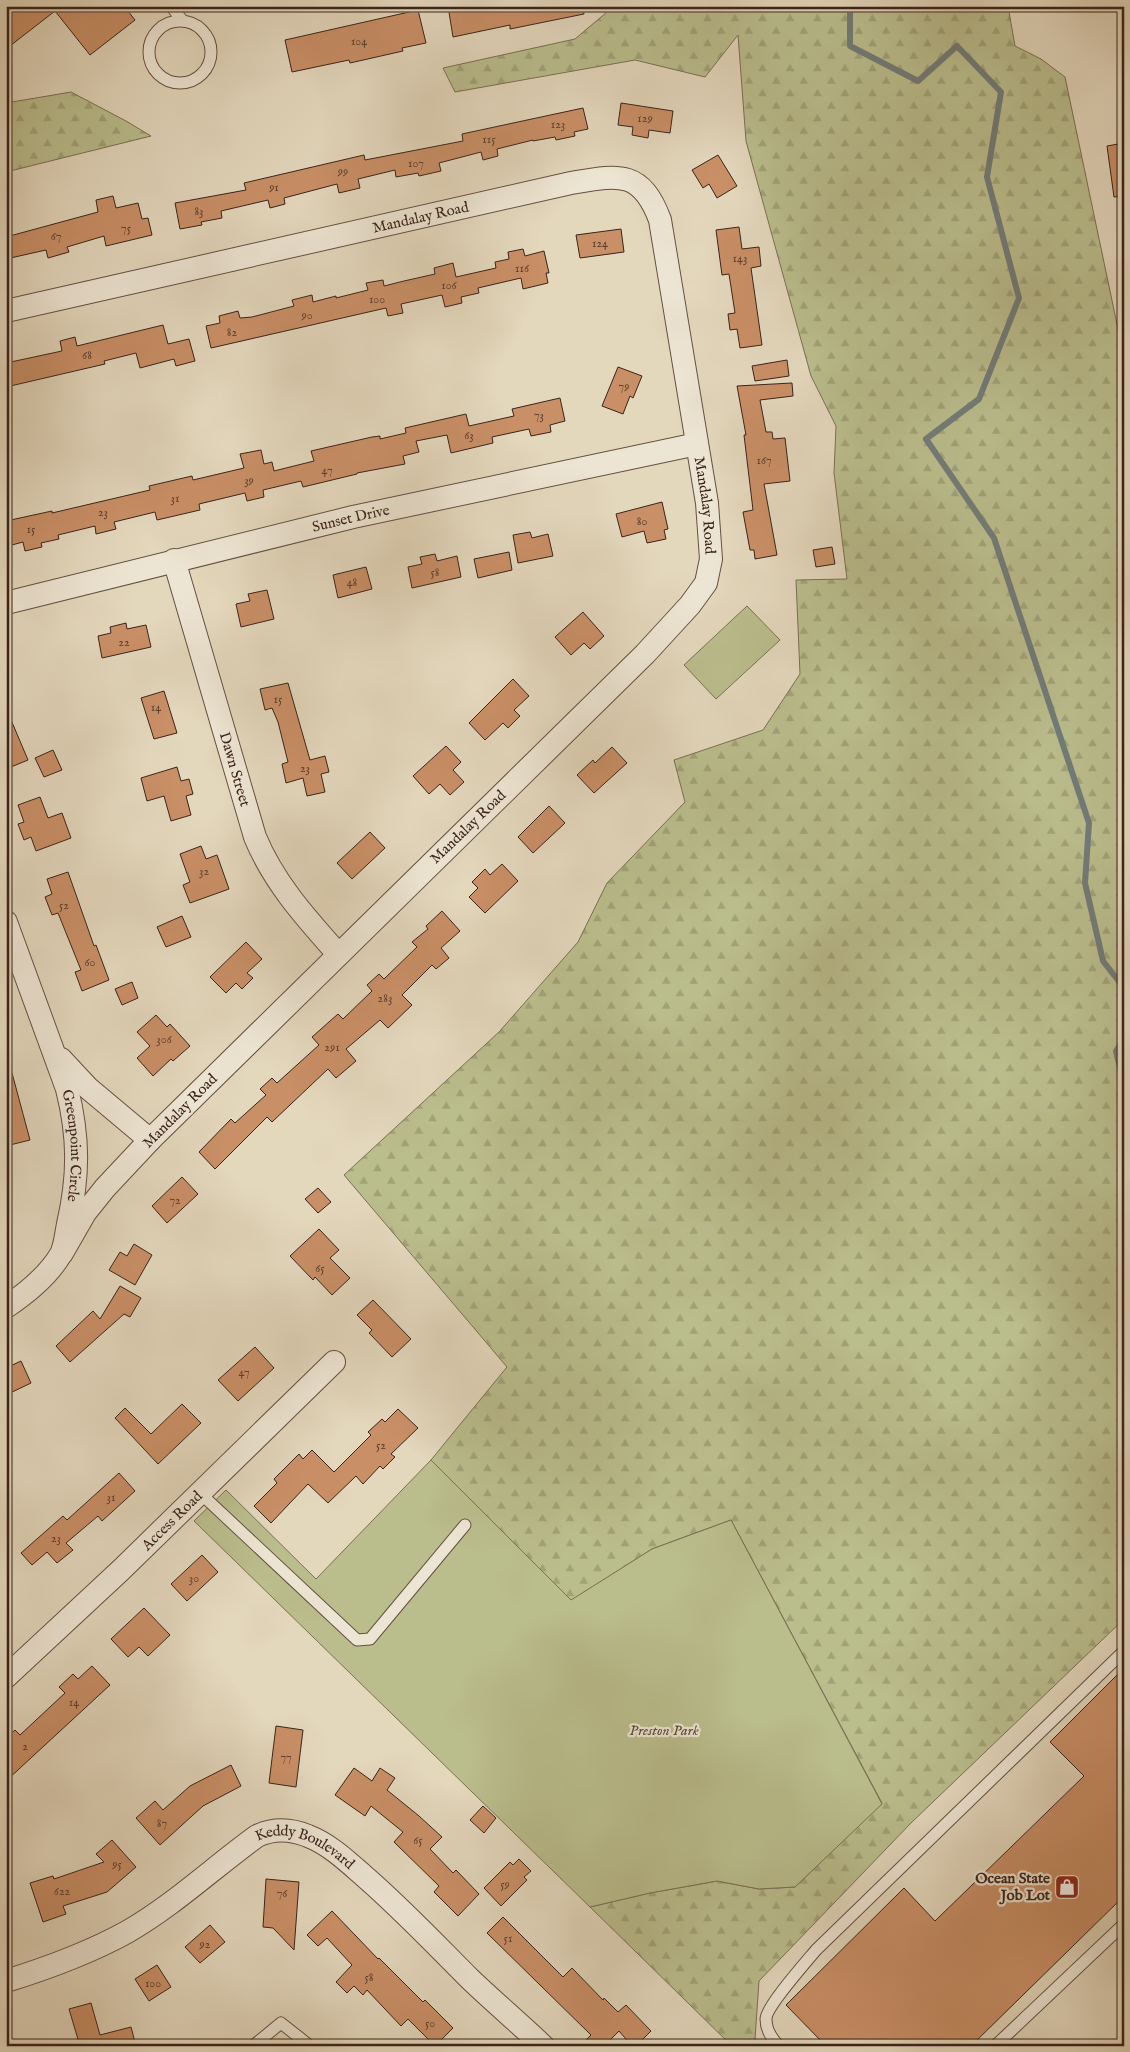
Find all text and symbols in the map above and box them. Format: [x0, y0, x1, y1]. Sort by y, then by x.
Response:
house number: 104 [351, 34, 367, 49]
house number: 129 [637, 111, 653, 126]
house number: 123 [551, 117, 565, 132]
house number: 115 [482, 132, 496, 147]
house number: 107 [408, 156, 424, 171]
house number: 99 [337, 164, 348, 179]
house number: 91 [268, 180, 279, 195]
street label: Mandalay Road [371, 197, 471, 237]
house number: 83 [194, 204, 204, 219]
house number: 75 [121, 221, 132, 236]
house number: 67 [51, 229, 61, 244]
house number: 124 [592, 236, 608, 251]
house number: 143 [733, 251, 747, 266]
house number: 116 [515, 261, 530, 276]
house number: 106 [441, 278, 458, 293]
house number: 100 [369, 292, 385, 307]
house number: 90 [300, 308, 313, 323]
house number: 82 [227, 325, 238, 340]
house number: 68 [82, 348, 92, 363]
house number: 79 [619, 379, 629, 394]
house number: 73 [534, 408, 544, 423]
house number: 63 [464, 428, 474, 443]
house number: 167 [756, 453, 772, 468]
street label: Mandalay Road [690, 455, 720, 556]
house number: 47 [321, 463, 333, 478]
house number: 39 [244, 473, 254, 488]
house number: 31 [171, 491, 179, 506]
street label: Sunset Drive [310, 500, 391, 536]
house number: 23 [98, 505, 108, 520]
house number: 80 [637, 514, 647, 529]
house number: 15 [27, 522, 36, 537]
house number: 58 [430, 565, 440, 580]
house number: 48 [347, 575, 358, 590]
house number: 22 [118, 635, 130, 650]
house number: 15 [274, 692, 283, 707]
house number: 14 [151, 700, 161, 715]
street label: Dawn Street [215, 730, 255, 809]
house number: 23 [300, 761, 310, 776]
street label: Mandalay Road [426, 785, 511, 868]
house number: 32 [199, 864, 209, 879]
house number: 52 [59, 898, 69, 913]
house number: 60 [85, 955, 96, 970]
house number: 283 [378, 991, 392, 1006]
house number: 306 [156, 1032, 173, 1047]
house number: 291 [324, 1040, 340, 1055]
street label: Mandalay Road [139, 1069, 222, 1152]
street label: Greenpoint Circle [58, 1087, 86, 1203]
house number: 72 [169, 1193, 181, 1208]
house number: 65 [315, 1261, 325, 1276]
house number: 47 [238, 1365, 250, 1380]
house number: 52 [376, 1438, 386, 1453]
street label: Access Road [137, 1486, 207, 1555]
house number: 31 [107, 1490, 115, 1505]
house number: 23 [51, 1531, 61, 1546]
house number: 30 [189, 1571, 199, 1586]
house number: 14 [69, 1695, 79, 1710]
park label: Preston Park [629, 1721, 699, 1740]
house number: 2 [22, 1739, 28, 1754]
house number: 77 [280, 1750, 292, 1765]
house number: 87 [157, 1816, 167, 1831]
street label: Keddy Boulevard [252, 1821, 360, 1874]
house number: 65 [413, 1833, 423, 1848]
house number: 95 [111, 1857, 122, 1872]
place label: Ocean State Job Lot [975, 1869, 1051, 1905]
shop icon: Ocean State Job Lot [1054, 1874, 1080, 1900]
house number: 59 [500, 1877, 510, 1892]
house number: 622 [54, 1884, 71, 1899]
house number: 76 [277, 1886, 288, 1901]
house number: 51 [504, 1931, 512, 1946]
house number: 92 [199, 1937, 211, 1952]
house number: 58 [364, 1970, 374, 1985]
house number: 100 [145, 1976, 161, 1991]
house number: 50 [425, 2016, 435, 2031]

